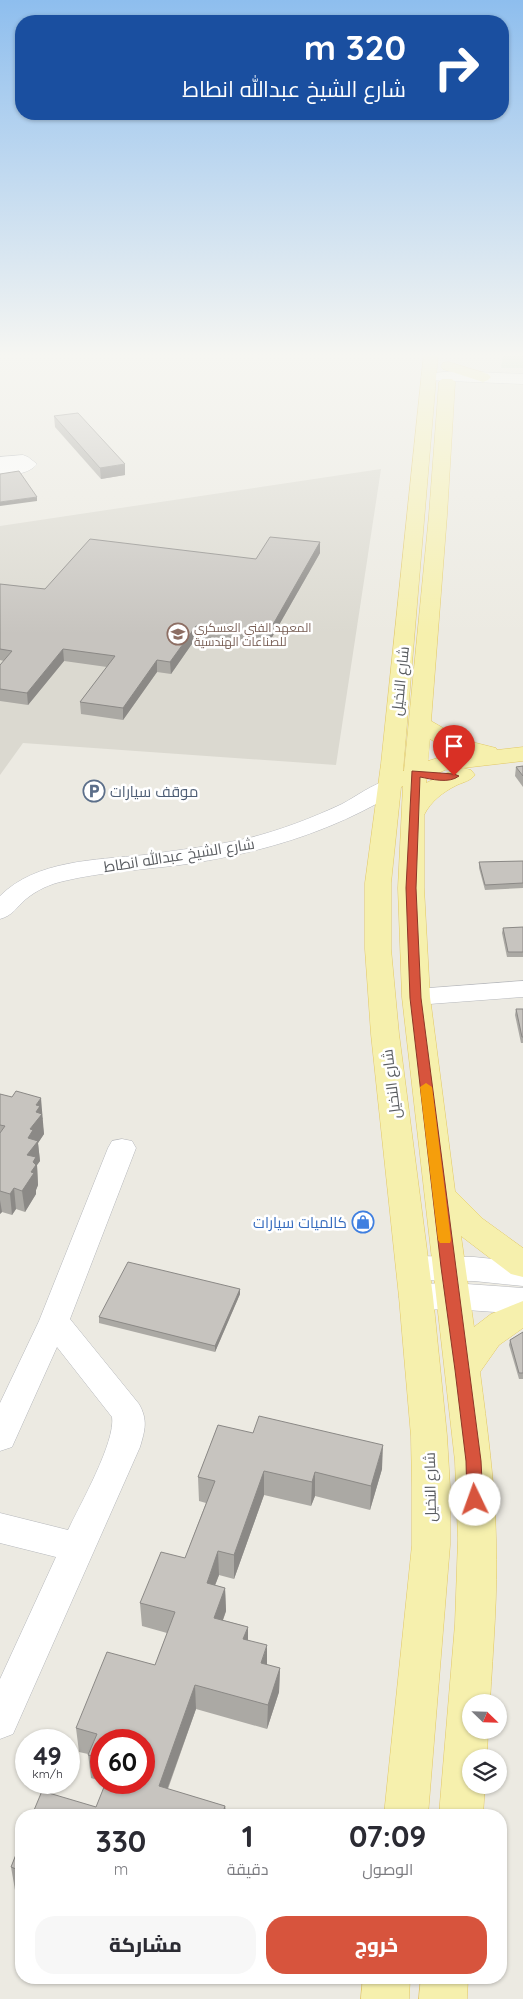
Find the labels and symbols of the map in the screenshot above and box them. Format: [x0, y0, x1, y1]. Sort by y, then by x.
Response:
place label: المعهد الفني العسكري للصناعات الهندسية [194, 620, 311, 649]
school or university icon: المعهد الفني العسكري للصناعات الهندسية [166, 622, 190, 646]
street label: شارع النخيل [387, 645, 415, 717]
pin [433, 725, 475, 776]
parking icon: موقف سيارات [82, 779, 106, 803]
place label: موقف سيارات [110, 782, 198, 801]
street label: شارع الشيخ عبدالله انطاط [102, 834, 256, 878]
street label: شارع النخيل [377, 1048, 407, 1120]
shop icon: كالميات سيارات [351, 1210, 375, 1234]
place label: كالميات سيارات [253, 1213, 347, 1232]
street label: شارع النخيل [420, 1452, 442, 1522]
position arrow [448, 1473, 500, 1525]
north arrow [462, 1694, 508, 1739]
speed limit sign: 60 [90, 1729, 155, 1794]

